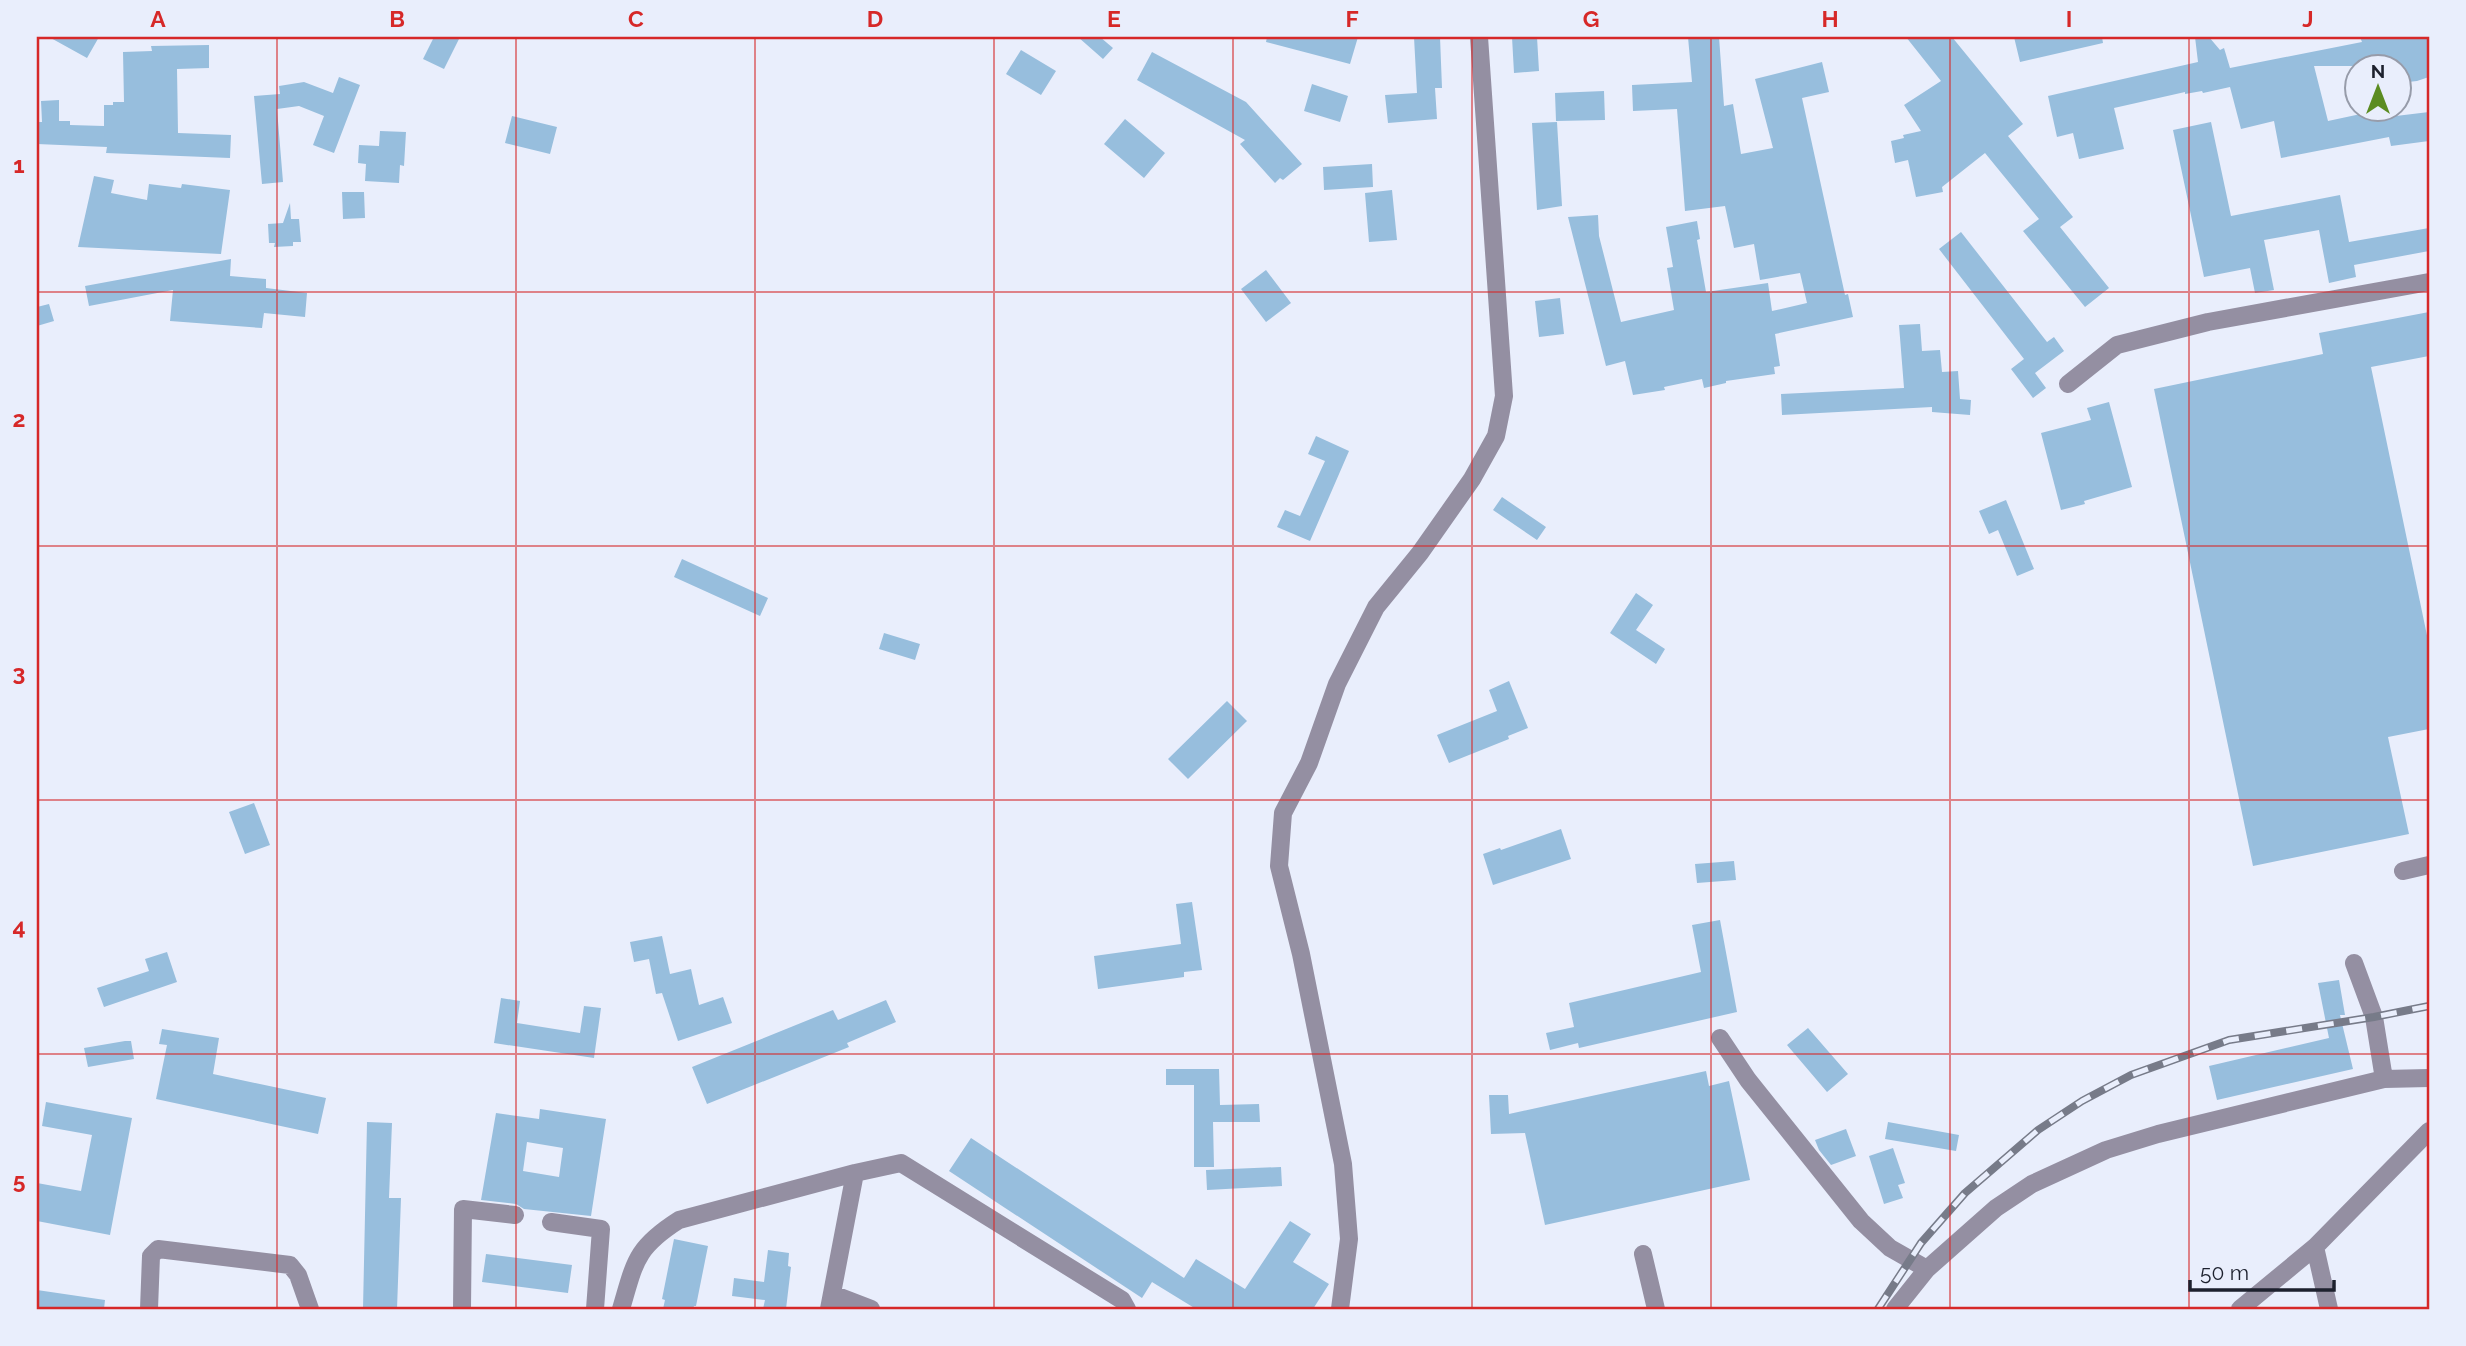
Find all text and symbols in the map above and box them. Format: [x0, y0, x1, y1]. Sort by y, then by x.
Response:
text: A [150, 5, 166, 32]
text: B [389, 5, 405, 32]
text: C [628, 5, 644, 32]
text: D [867, 5, 883, 32]
text: E [1107, 5, 1121, 32]
text: F [1345, 5, 1359, 32]
text: G [1583, 5, 1599, 32]
text: H [1821, 5, 1839, 32]
text: I [2066, 5, 2072, 32]
text: J [2302, 5, 2314, 32]
north arrow [2344, 52, 2414, 122]
text: N [2371, 60, 2385, 82]
text: 1 [13, 151, 25, 178]
text: 2 [13, 405, 25, 432]
text: 3 [13, 659, 25, 686]
text: 4 [12, 913, 26, 940]
text: 5 [13, 1167, 26, 1194]
scale bar [2190, 1248, 2333, 1292]
text: 50 m [2200, 1260, 2249, 1285]

